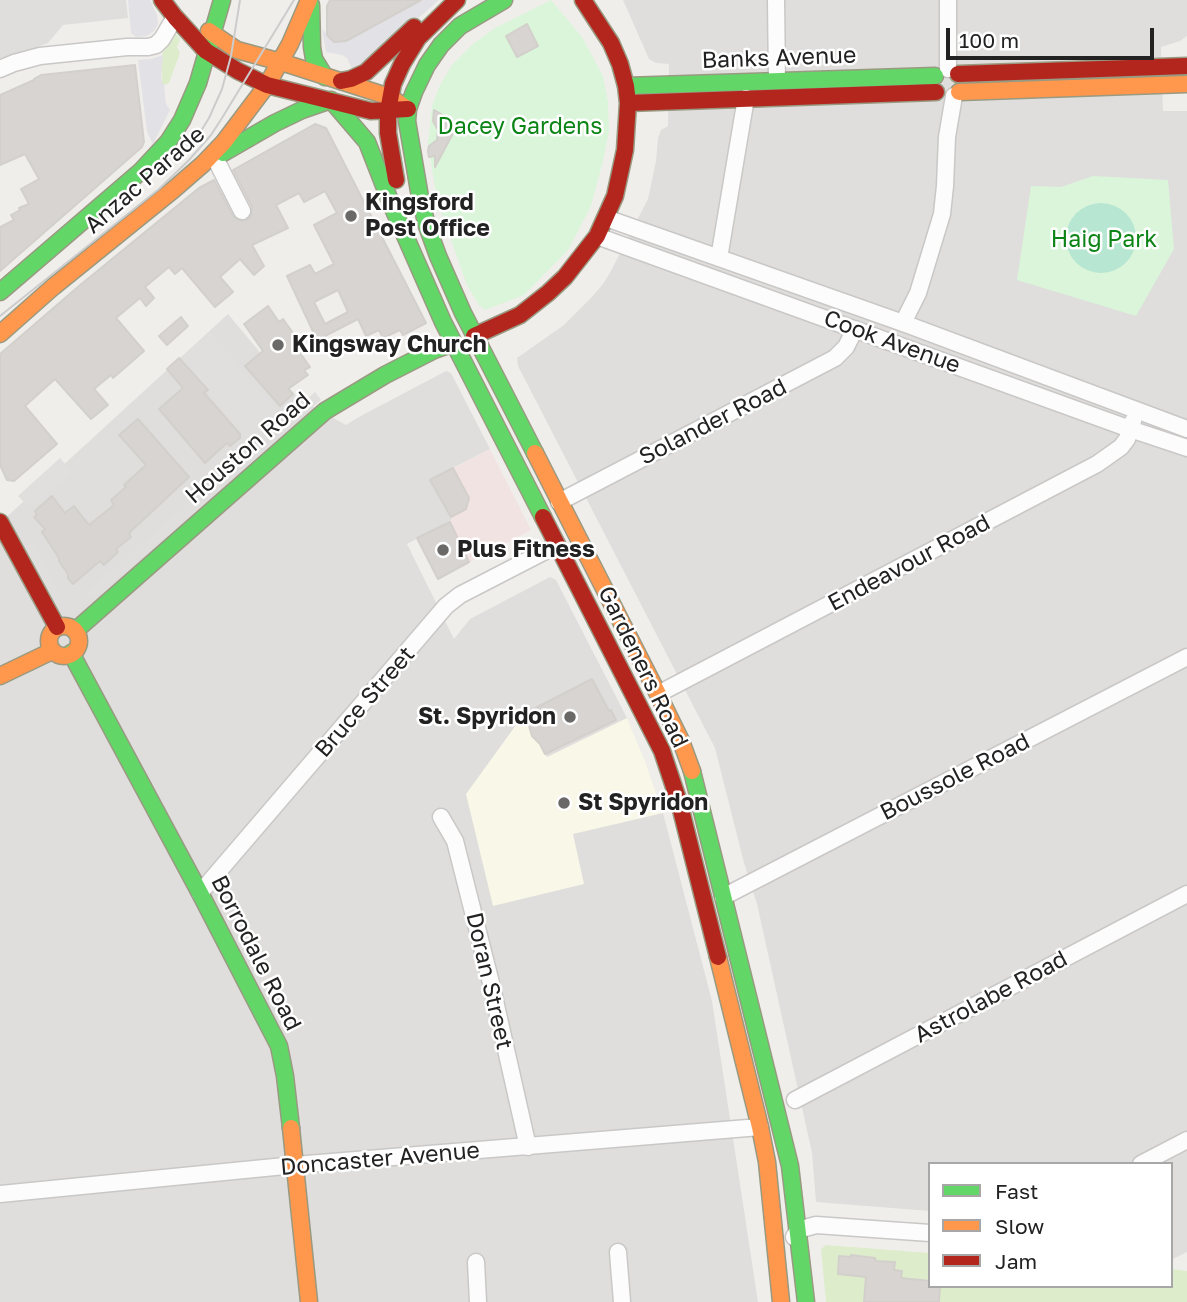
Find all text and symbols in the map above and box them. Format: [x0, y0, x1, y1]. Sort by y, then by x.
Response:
scale bar [949, 14, 1157, 58]
text: 100 m [959, 27, 1019, 53]
street label: Banks Avenue [701, 42, 857, 74]
park label: Dacey Gardens [438, 113, 602, 141]
street label: Anzac Parade [79, 121, 211, 239]
place label: Kingsford Post Office [365, 189, 490, 243]
marker: Kingsford Post Office [343, 208, 359, 224]
park label: Haig Park [1051, 226, 1157, 254]
street label: Cook Avenue [820, 305, 964, 379]
place label: Kingsway Church [292, 331, 487, 359]
marker: Kingsway Church [270, 337, 286, 353]
street label: Solander Road [635, 373, 791, 471]
street label: Houston Road [180, 386, 316, 510]
street label: Endeavour Road [823, 509, 995, 617]
place label: Plus Fitness [457, 536, 595, 564]
marker: Plus Fitness [435, 542, 451, 558]
street label: Gardeners Road [592, 582, 694, 752]
street label: Bruce Street [309, 641, 421, 763]
place label: St. Spyridon [418, 703, 556, 731]
marker: St. Spyridon [562, 709, 578, 725]
street label: Boussole Road [876, 728, 1034, 826]
place label: St Spyridon [578, 789, 708, 817]
marker: St Spyridon [556, 795, 572, 811]
street label: Borrodale Road [205, 871, 307, 1035]
street label: Doran Street [460, 910, 518, 1052]
street label: Astrolabe Road [910, 945, 1072, 1049]
street label: Doncaster Avenue [279, 1137, 481, 1181]
legend [928, 1162, 1173, 1288]
text: Fast [995, 1178, 1038, 1204]
text: Slow [995, 1213, 1044, 1239]
text: Jam [995, 1248, 1037, 1274]

